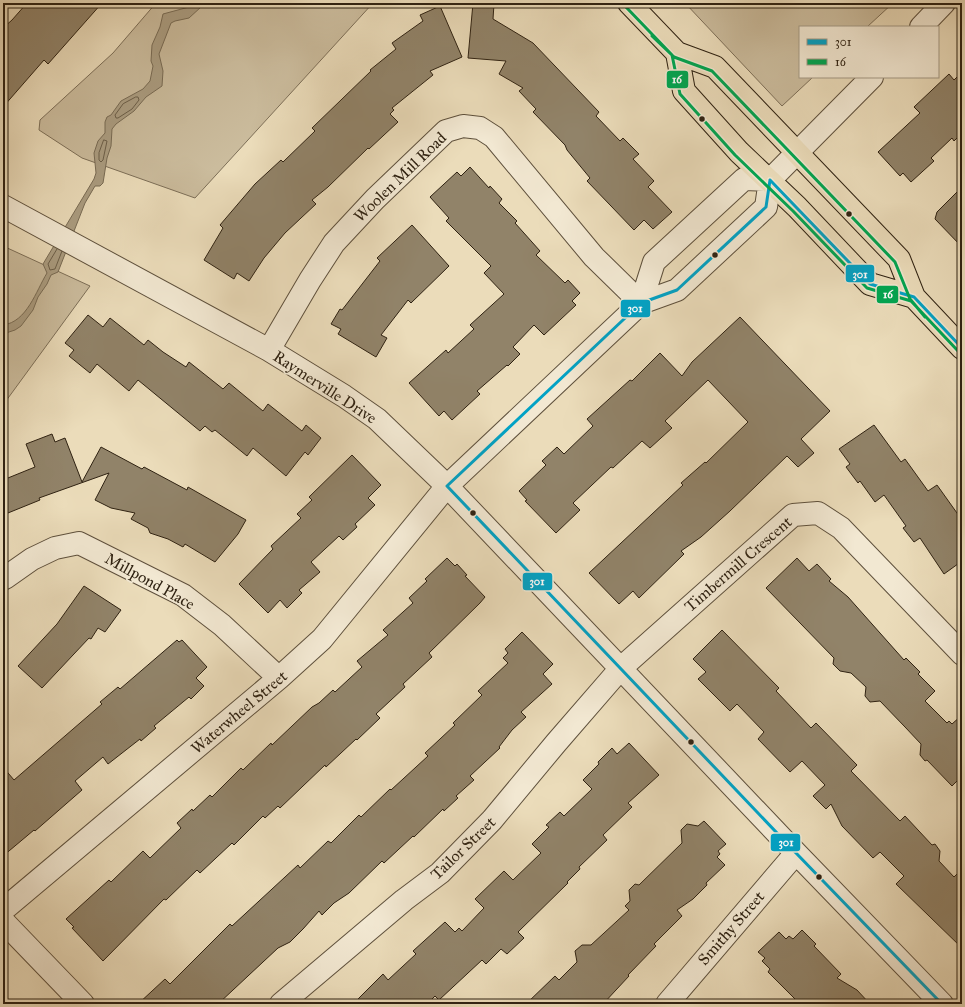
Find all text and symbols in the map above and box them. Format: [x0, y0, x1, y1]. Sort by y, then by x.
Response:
legend [799, 26, 939, 78]
text: 301 [835, 35, 852, 49]
text: 16 [835, 55, 847, 69]
line badge: 16 [666, 70, 689, 89]
text: 16 [672, 73, 683, 86]
unlabelled marker [697, 114, 707, 124]
street label: Woolen Mill Road [350, 128, 450, 226]
unlabelled marker [844, 209, 854, 219]
unlabelled marker [710, 250, 720, 260]
line badge: 301 [845, 264, 875, 283]
text: 301 [852, 268, 868, 282]
line badge: 16 [876, 285, 899, 304]
text: 16 [883, 288, 894, 301]
line badge: 301 [620, 299, 651, 318]
text: 301 [627, 302, 643, 316]
street label: Raymerville Drive [270, 347, 381, 428]
unlabelled marker [468, 508, 478, 518]
street label: Timbermill Crescent [680, 512, 796, 616]
street label: Millpond Place [102, 549, 198, 614]
line badge: 301 [522, 572, 553, 591]
text: 301 [529, 575, 545, 589]
street label: Waterwheel Street [187, 666, 291, 758]
unlabelled marker [686, 737, 696, 747]
street label: Tailor Street [427, 812, 500, 884]
line badge: 301 [770, 833, 801, 852]
text: 301 [778, 836, 794, 850]
unlabelled marker [814, 872, 824, 882]
street label: Smithy Street [694, 887, 769, 969]

